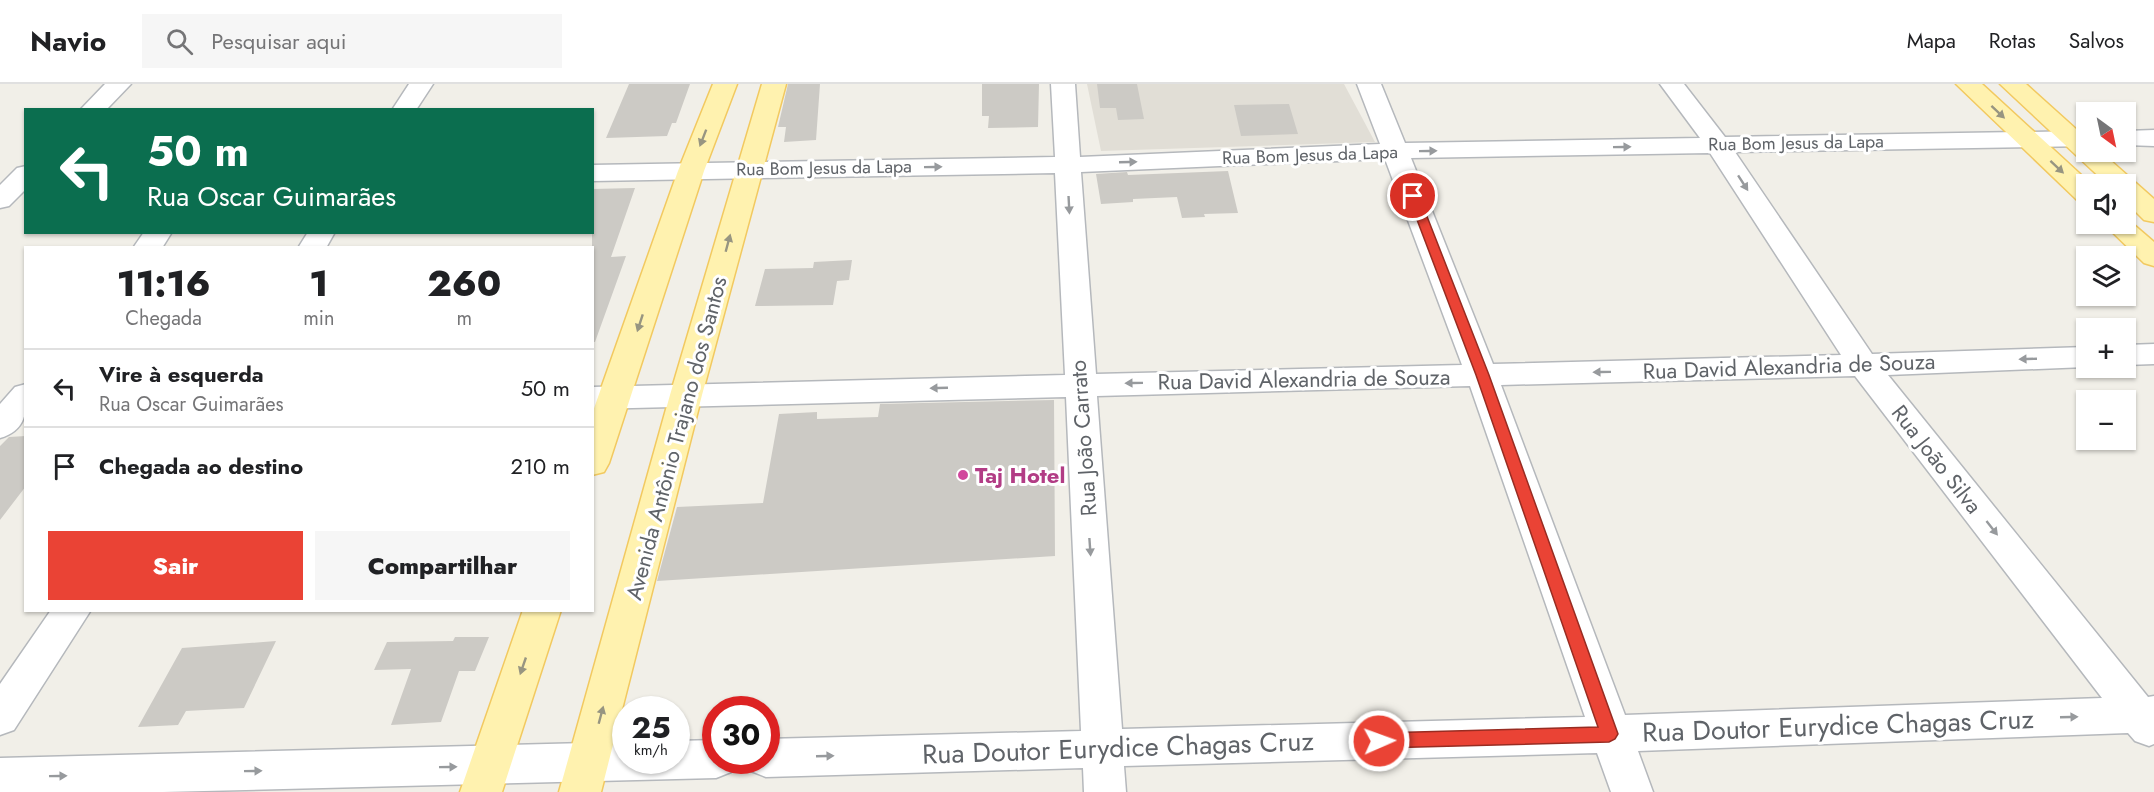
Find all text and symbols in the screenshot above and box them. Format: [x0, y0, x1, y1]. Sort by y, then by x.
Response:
search box [142, 14, 562, 68]
text: Navio [30, 21, 106, 62]
icon: search [163, 25, 196, 58]
text: Pesquisar aqui [211, 25, 347, 57]
text: Mapa [1907, 26, 1956, 56]
text: Rotas [1989, 26, 2036, 56]
text: Salvos [2069, 26, 2124, 56]
north arrow [2076, 102, 2136, 162]
map controls [2076, 102, 2136, 450]
one-way arrow [1990, 105, 2005, 119]
text: 50 m [147, 121, 249, 182]
street label: Rua Bom Jesus da Lapa [1708, 128, 1884, 158]
one-way arrow [698, 130, 708, 148]
icon: left [48, 132, 126, 210]
street label: Rua Bom Jesus da Lapa [1222, 139, 1398, 171]
one-way arrow [1613, 142, 1632, 151]
one-way arrow [1418, 146, 1437, 155]
street label: Rua Bom Jesus da Lapa [736, 153, 912, 183]
one-way arrow [1118, 158, 1137, 167]
one-way arrow [2049, 160, 2064, 173]
one-way arrow [923, 162, 942, 172]
pin [1387, 170, 1438, 221]
one-way arrow [1737, 174, 1749, 190]
button: sound [2076, 174, 2136, 234]
text: Rua Oscar Guimarães [147, 177, 396, 216]
icon: arrive [1396, 179, 1429, 212]
one-way arrow [1065, 196, 1074, 215]
one-way arrow [724, 234, 733, 252]
button: layers [2076, 246, 2136, 306]
text: 11:16 [117, 257, 211, 309]
text: 1 [309, 257, 328, 309]
text: 260 [427, 257, 501, 309]
street label: Avenida Antônio Trajano dos Santos [617, 273, 735, 603]
text: Chegada [125, 304, 202, 333]
text: min [303, 304, 334, 333]
text: m [456, 304, 472, 333]
one-way arrow [635, 314, 644, 332]
button: + [2076, 318, 2136, 378]
street label: Rua David Alexandria de Souza [1642, 345, 1936, 387]
one-way arrow [2019, 354, 2038, 363]
text: Vire à esquerda [99, 358, 264, 390]
street label: Rua João Carrato [1062, 359, 1104, 517]
street label: Rua David Alexandria de Souza [1157, 360, 1451, 398]
one-way arrow [1593, 367, 1612, 376]
icon: left [48, 372, 81, 405]
text: 50 m [521, 372, 570, 404]
one-way arrow [1125, 378, 1144, 388]
one-way arrow [930, 383, 949, 393]
text: Rua Oscar Guimarães [99, 390, 284, 419]
button: − [2076, 390, 2136, 450]
street label: Rua João Silva [1884, 398, 1990, 520]
icon: arrive [48, 450, 81, 483]
text: Chegada ao destino [99, 450, 303, 482]
text: 210 m [511, 450, 570, 482]
place label: Taj Hotel [975, 459, 1065, 491]
marker: Taj Hotel [956, 468, 970, 482]
one-way arrow [1985, 520, 1998, 536]
button: Sair [48, 531, 303, 600]
button: Compartilhar [315, 531, 570, 600]
one-way arrow [1086, 537, 1095, 556]
one-way arrow [518, 657, 528, 675]
speed limit sign: 30 [702, 696, 780, 774]
street label: Rua Doutor Eurydice Chagas Cruz [1641, 699, 2035, 752]
one-way arrow [597, 706, 606, 724]
text: 25 [631, 706, 671, 749]
position arrow [1347, 709, 1411, 773]
one-way arrow [2060, 713, 2079, 722]
street label: Rua Doutor Eurydice Chagas Cruz [921, 721, 1315, 774]
text: km/h [634, 739, 668, 761]
one-way arrow [815, 752, 834, 761]
one-way arrow [439, 762, 458, 772]
one-way arrow [244, 767, 263, 776]
one-way arrow [49, 771, 68, 781]

